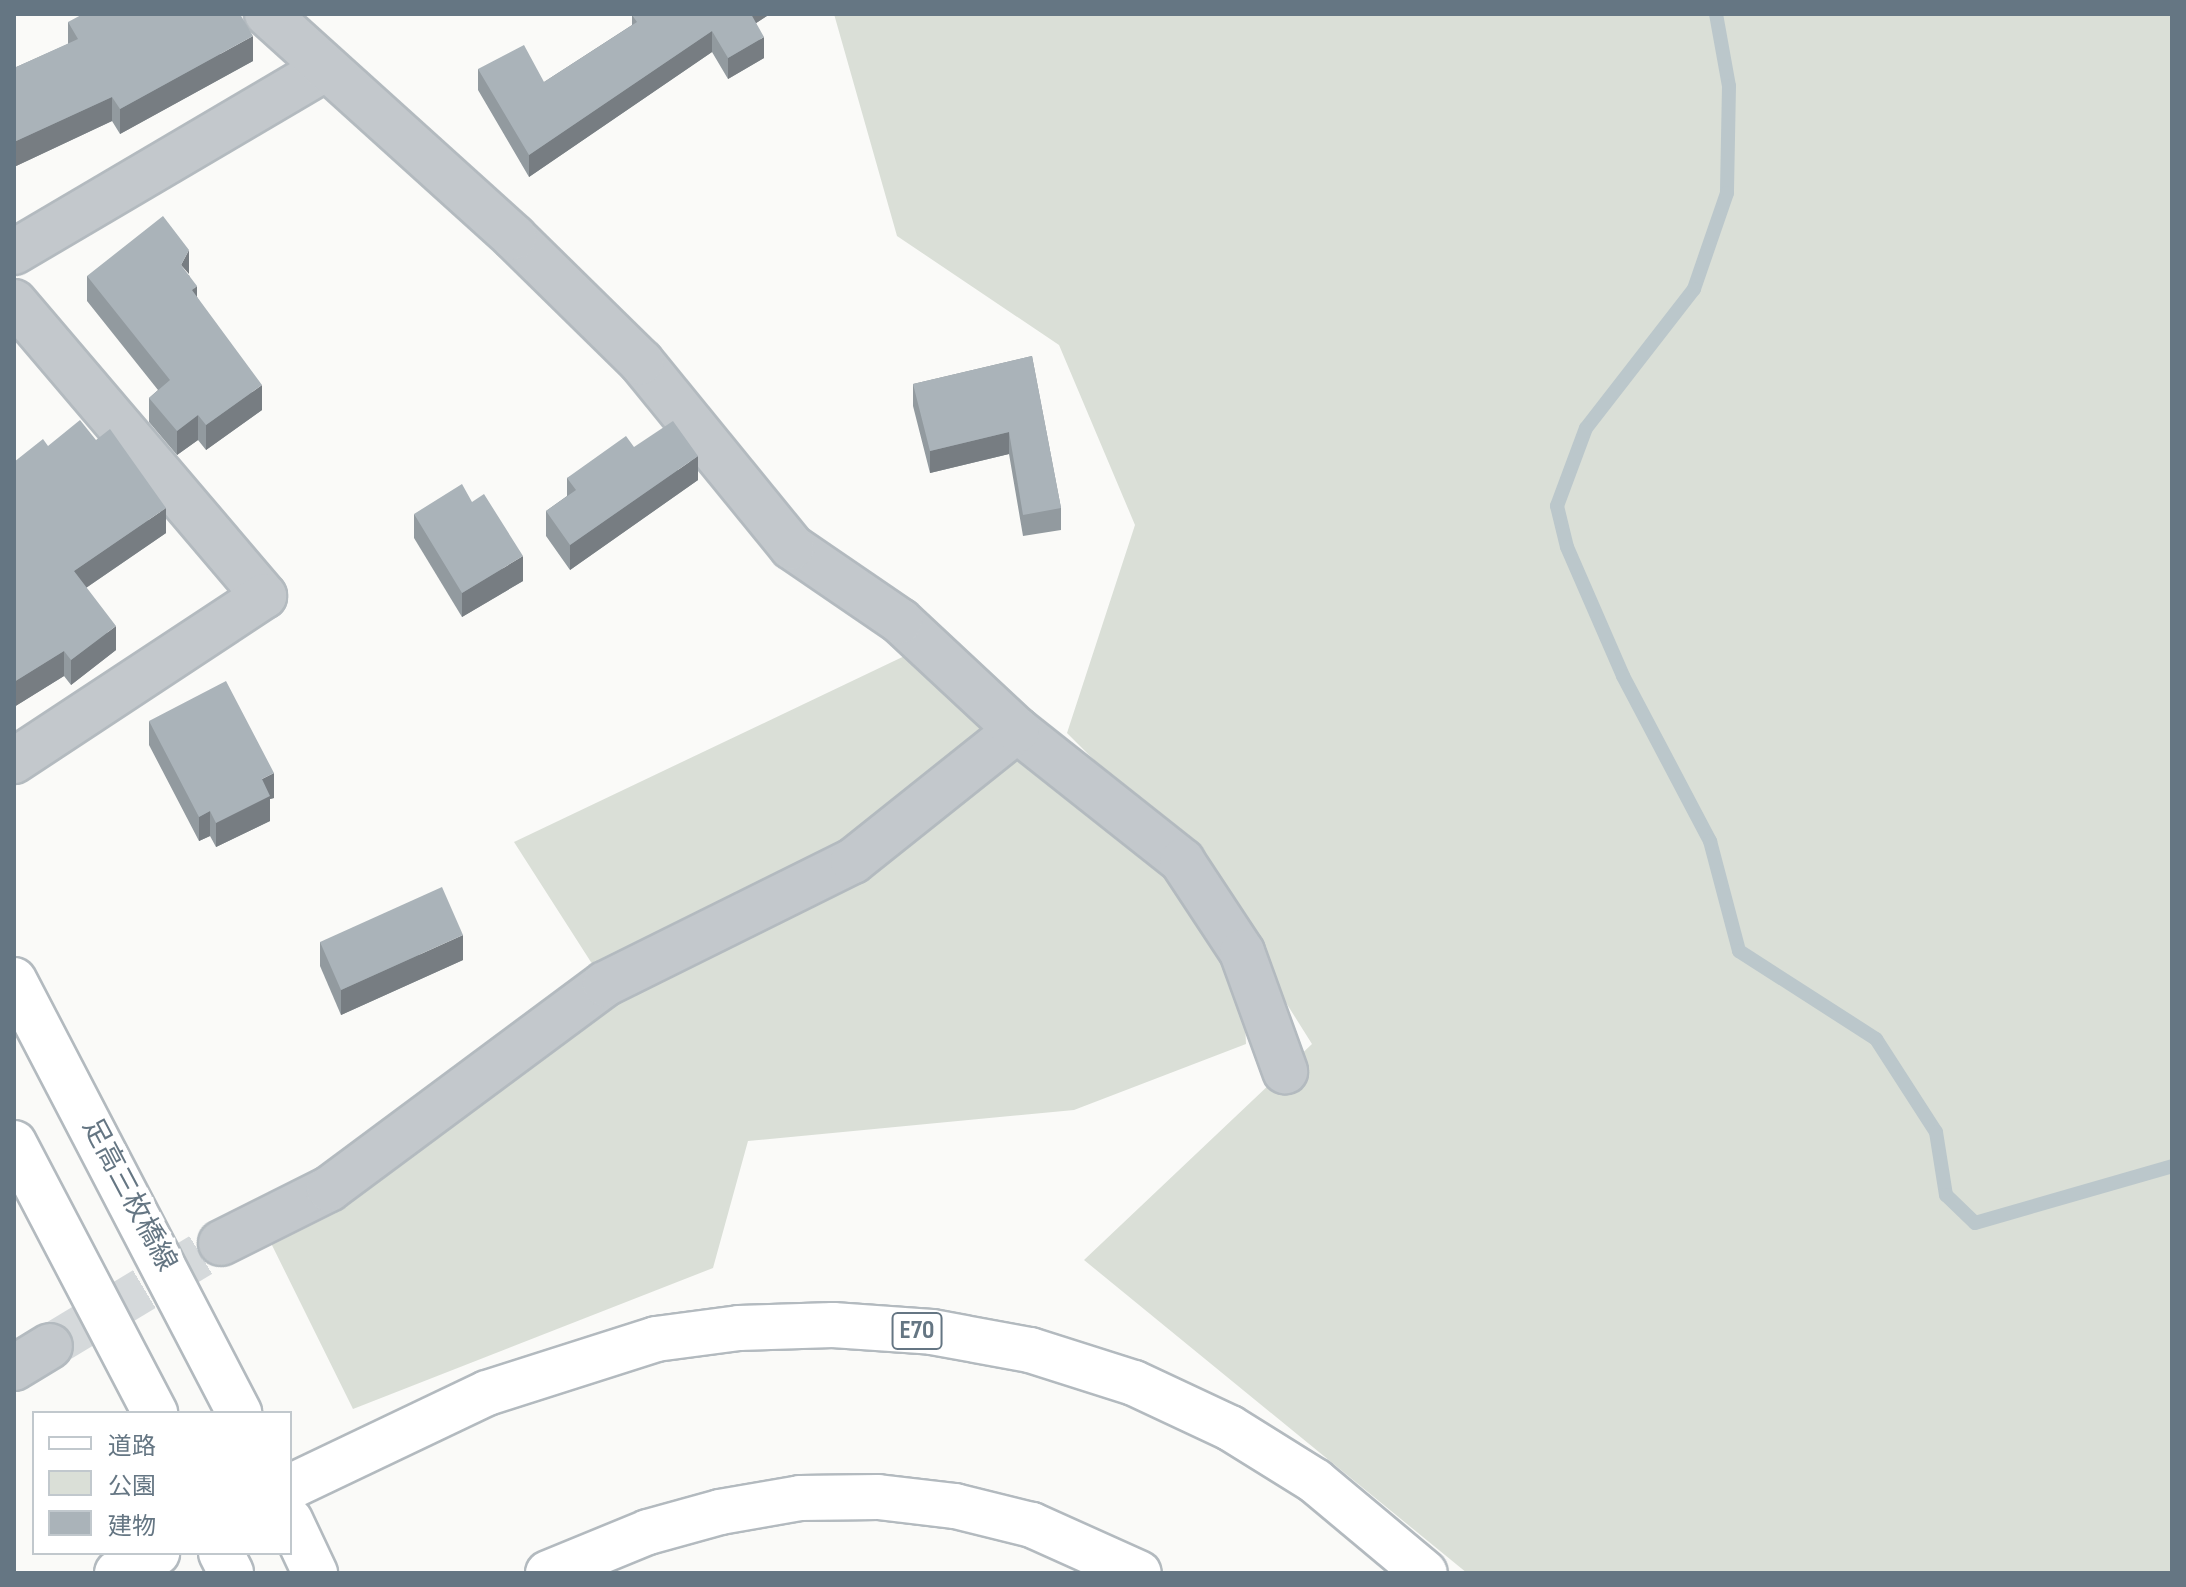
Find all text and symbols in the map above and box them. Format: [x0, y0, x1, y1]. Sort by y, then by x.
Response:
street label: 足高三枚橋線 [75, 1113, 183, 1277]
road number: E70 [891, 1309, 943, 1353]
legend [32, 1411, 292, 1555]
text: 道路 [108, 1432, 156, 1461]
text: 公園 [108, 1472, 156, 1501]
text: 建物 [108, 1512, 156, 1541]

